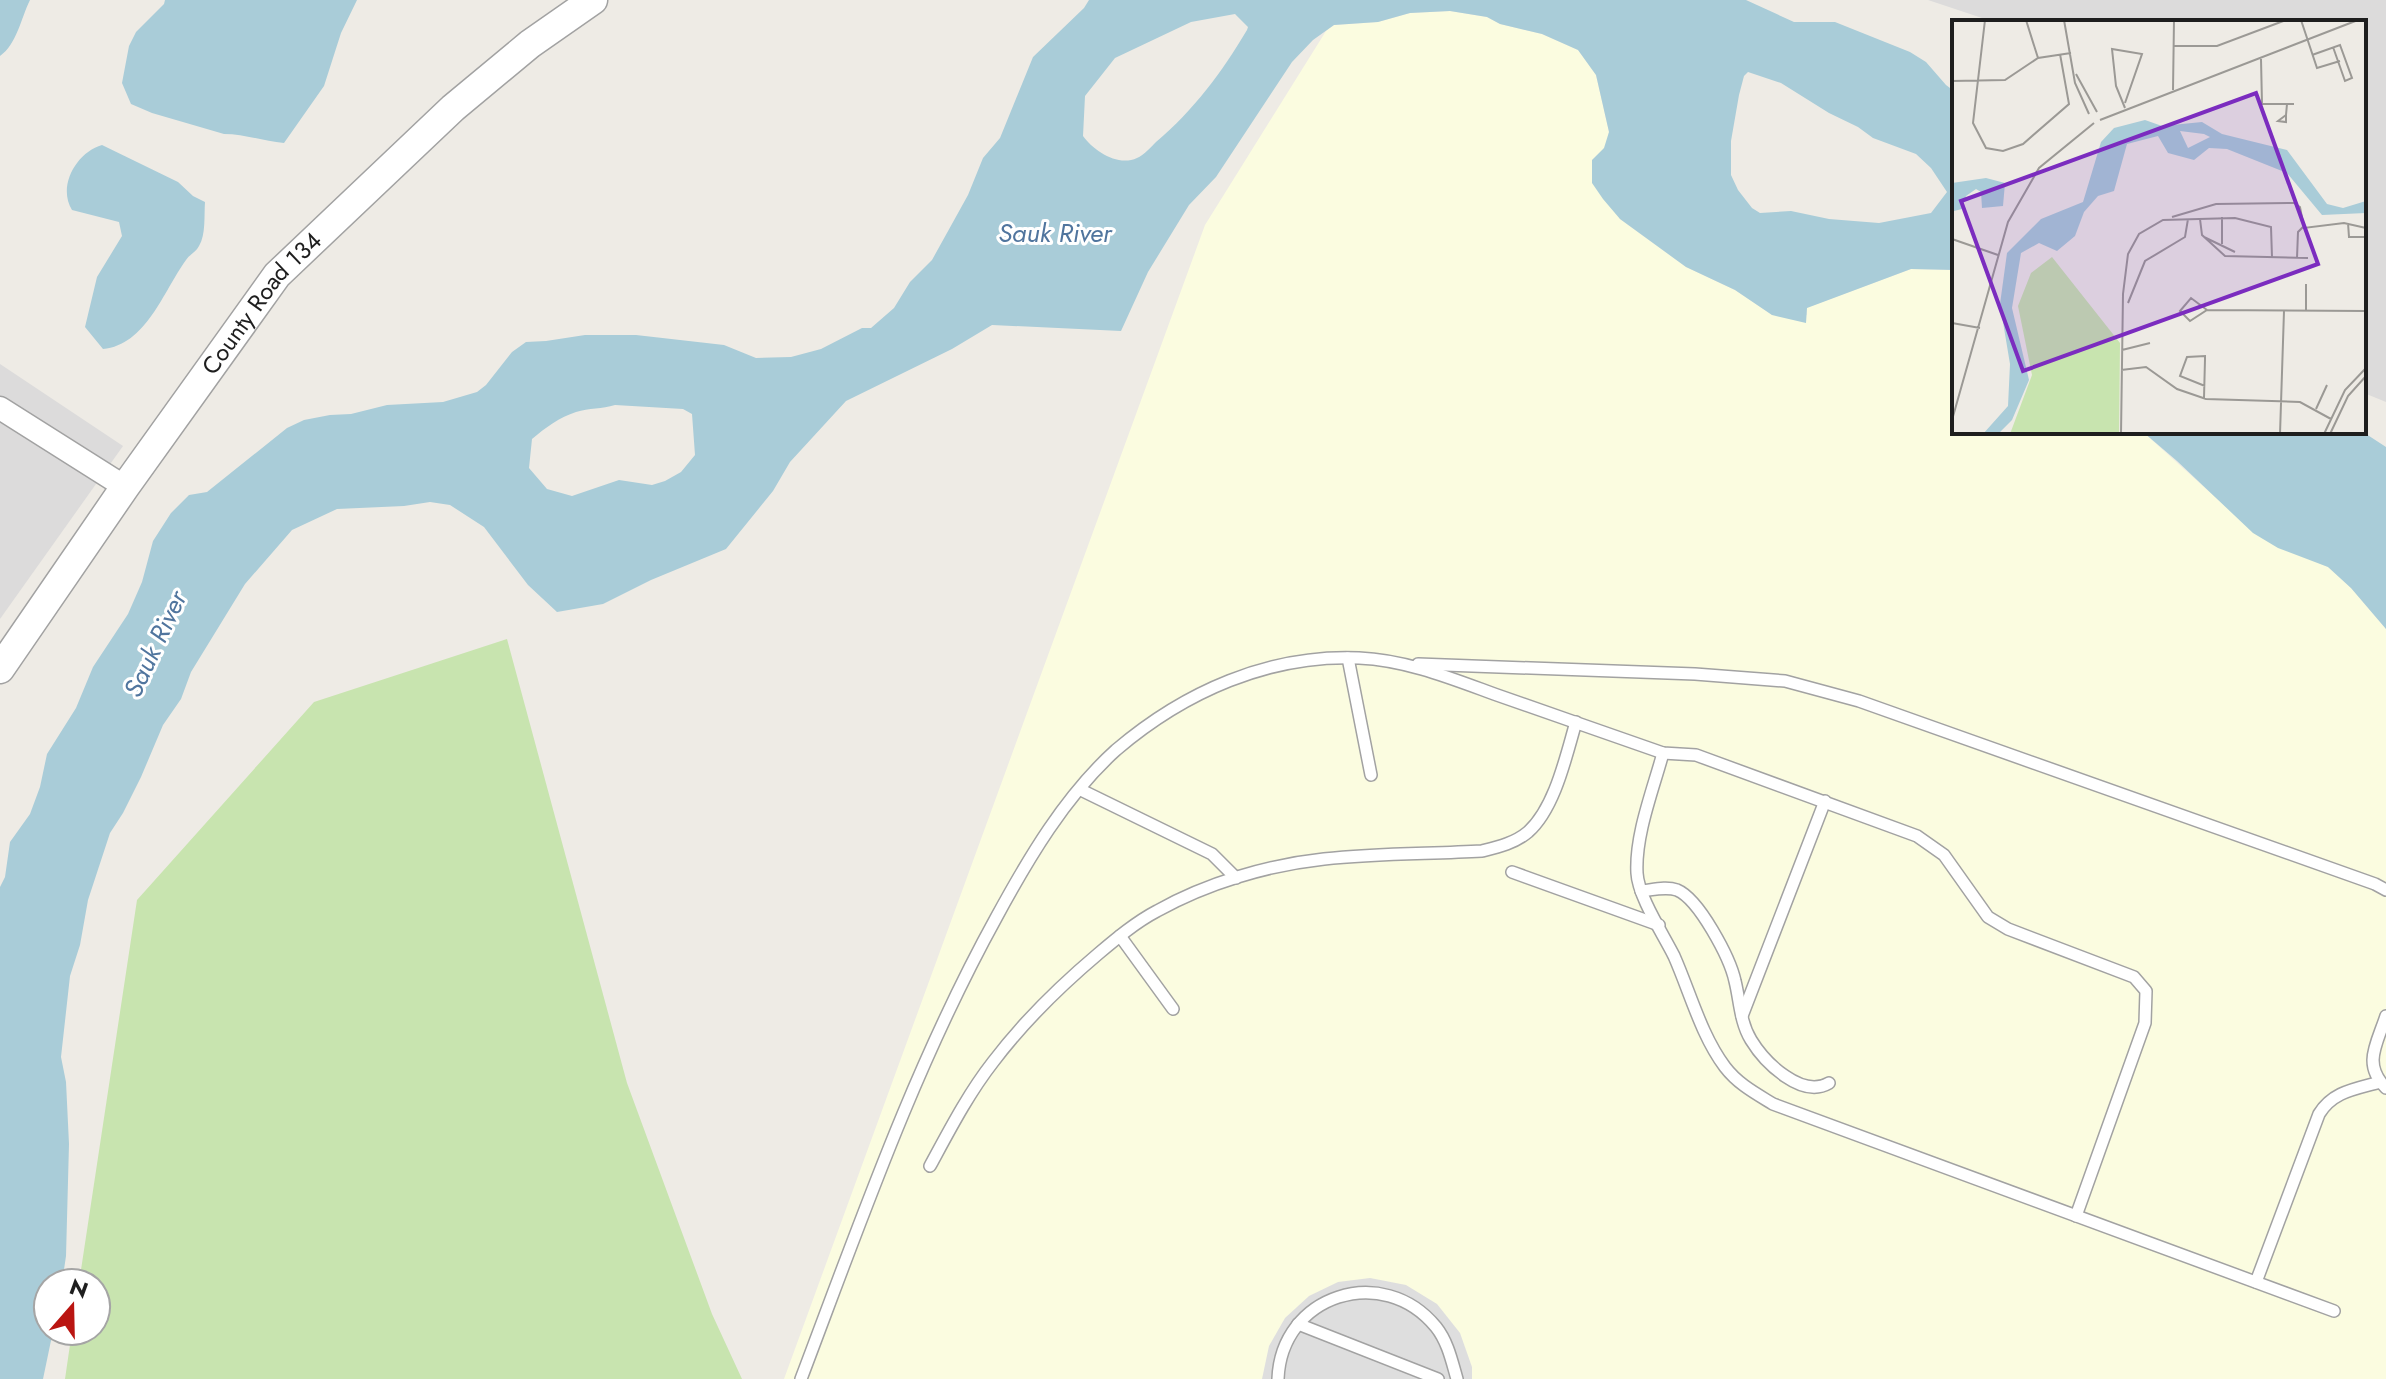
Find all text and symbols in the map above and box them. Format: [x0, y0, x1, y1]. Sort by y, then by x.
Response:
inset map [1952, 20, 2366, 434]
water label: Sauk River [998, 214, 1113, 252]
street label: County Road 134 [193, 223, 329, 382]
water label: Sauk River [114, 583, 197, 703]
north arrow [32, 1267, 112, 1347]
text: N [65, 1270, 93, 1306]

